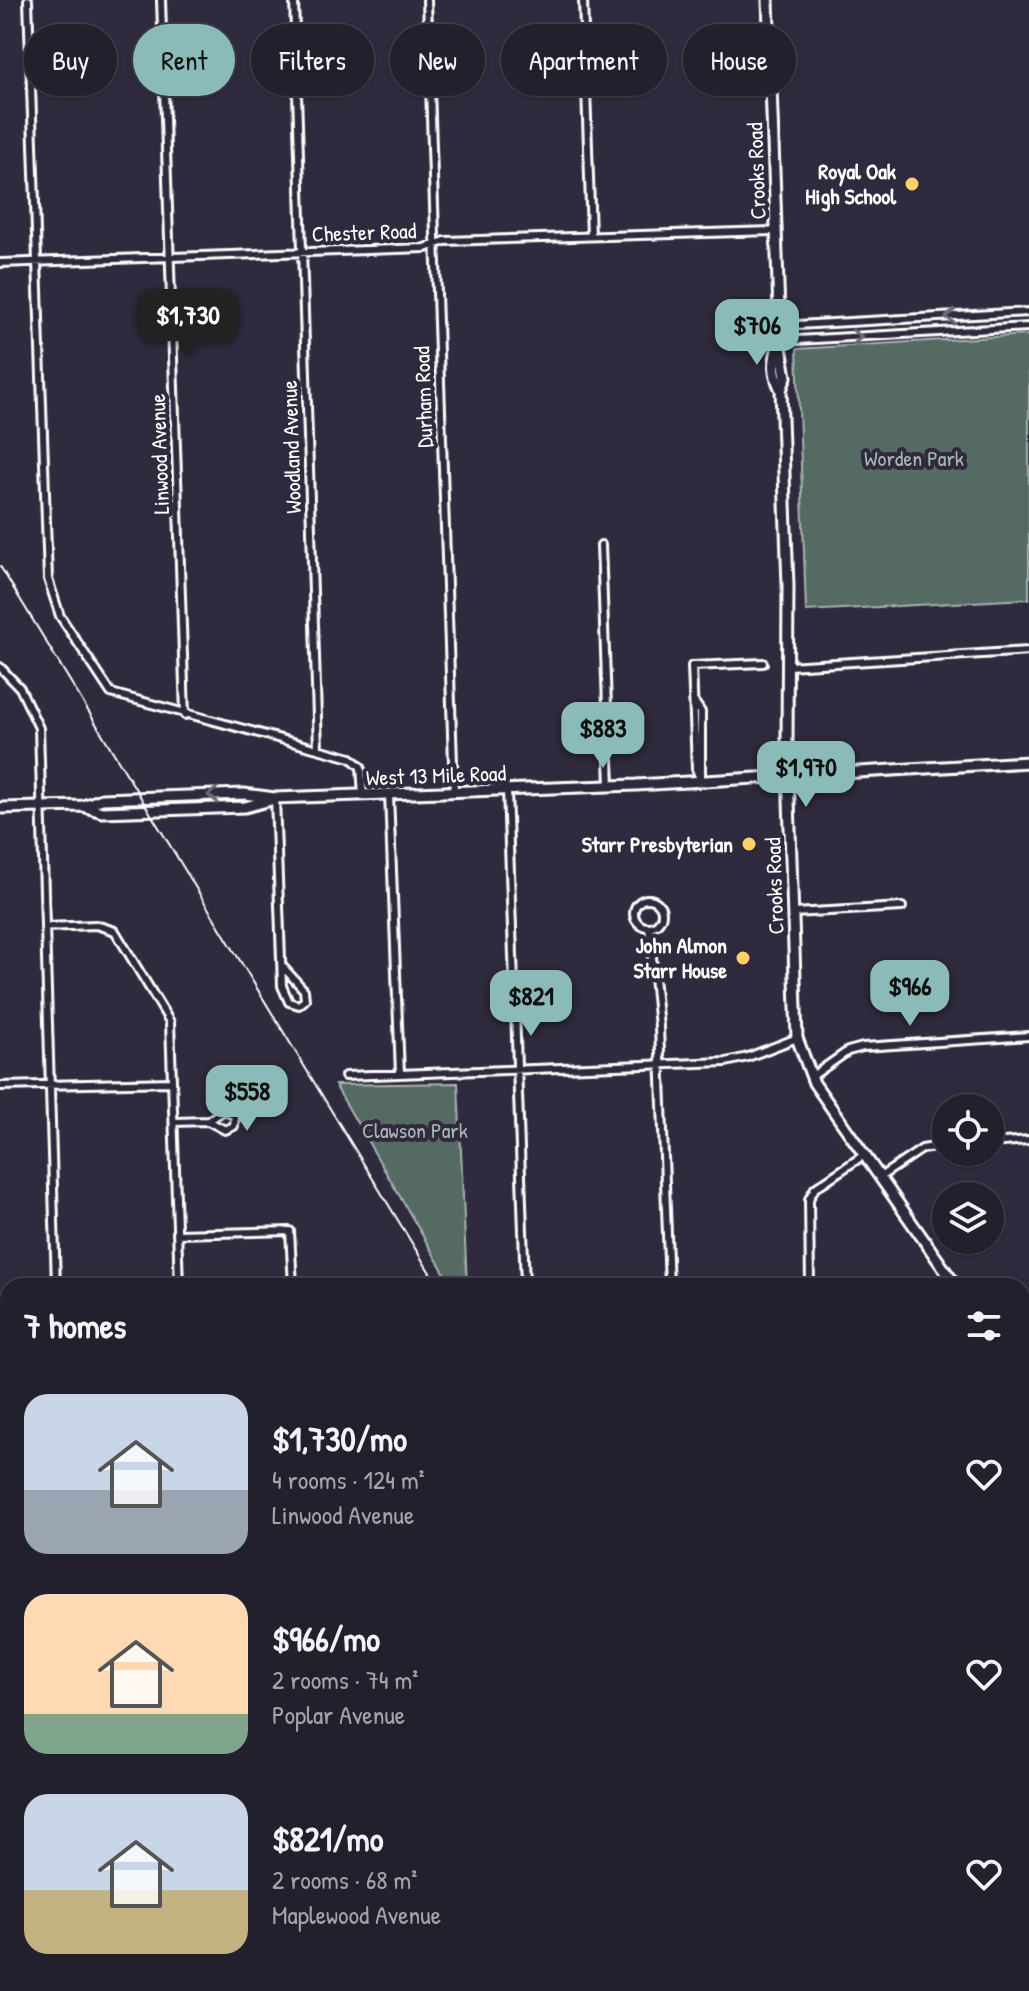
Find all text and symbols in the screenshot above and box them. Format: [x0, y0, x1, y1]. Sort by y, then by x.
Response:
chip: Buy [24, 24, 117, 96]
chip: Rent [133, 24, 235, 96]
chip: Filters [251, 24, 374, 96]
chip: New [390, 24, 485, 96]
chip: Apartment [501, 24, 667, 96]
chip: House [683, 24, 796, 96]
street label: Crooks Road [739, 122, 773, 220]
place label: Royal Oak High School [805, 156, 897, 212]
marker: Royal Oak High School [903, 175, 921, 193]
street label: Chester Road [311, 215, 417, 249]
pin: $1,730 [123, 289, 253, 357]
text: $1,730 [156, 297, 220, 332]
pin: $706 [710, 299, 804, 367]
text: $706 [733, 307, 781, 342]
one-way arrow [944, 308, 957, 325]
one-way arrow [851, 329, 864, 346]
street label: Durham Road [406, 345, 440, 448]
street label: Woodland Avenue [274, 379, 308, 514]
street label: Linwood Avenue [142, 393, 176, 515]
park label: Worden Park [864, 443, 964, 473]
pin: $883 [556, 702, 650, 770]
text: $883 [579, 710, 627, 745]
pin: $1,970 [741, 741, 871, 809]
text: $1,970 [775, 749, 837, 784]
street label: West 13 Mile Road [365, 758, 507, 792]
one-way arrow [206, 787, 219, 804]
place label: Starr Presbyterian [582, 829, 733, 860]
marker: Starr Presbyterian [740, 835, 758, 853]
street label: Crooks Road [757, 837, 791, 935]
place label: John Almon Starr House [634, 930, 727, 985]
marker: John Almon Starr House [734, 949, 752, 967]
pin: $966 [863, 960, 957, 1028]
text: $966 [888, 968, 932, 1003]
pin: $821 [484, 970, 578, 1038]
text: $821 [508, 978, 554, 1013]
pin: $558 [200, 1065, 294, 1133]
text: $558 [224, 1073, 270, 1108]
map controls [932, 1094, 1004, 1254]
button: locate [932, 1094, 1004, 1166]
park label: Clawson Park [362, 1115, 468, 1145]
button: layers [932, 1182, 1004, 1254]
text: 7 homes [24, 1303, 126, 1349]
icon: filters [962, 1304, 1006, 1348]
text: $1,730/mo [272, 1416, 407, 1462]
icon: home [88, 1426, 184, 1522]
icon: heart [962, 1452, 1006, 1496]
text: 4 rooms · 124 m² [272, 1462, 425, 1497]
text: Linwood Avenue [272, 1497, 414, 1532]
text: $966/mo [272, 1616, 380, 1662]
icon: home [88, 1626, 184, 1722]
icon: heart [962, 1652, 1006, 1696]
text: 2 rooms · 74 m² [272, 1662, 418, 1697]
text: Poplar Avenue [272, 1697, 405, 1732]
text: $821/mo [272, 1816, 383, 1862]
icon: home [88, 1826, 184, 1922]
icon: heart [962, 1852, 1006, 1896]
text: 2 rooms · 68 m² [272, 1862, 417, 1897]
text: Maplewood Avenue [272, 1897, 441, 1932]

